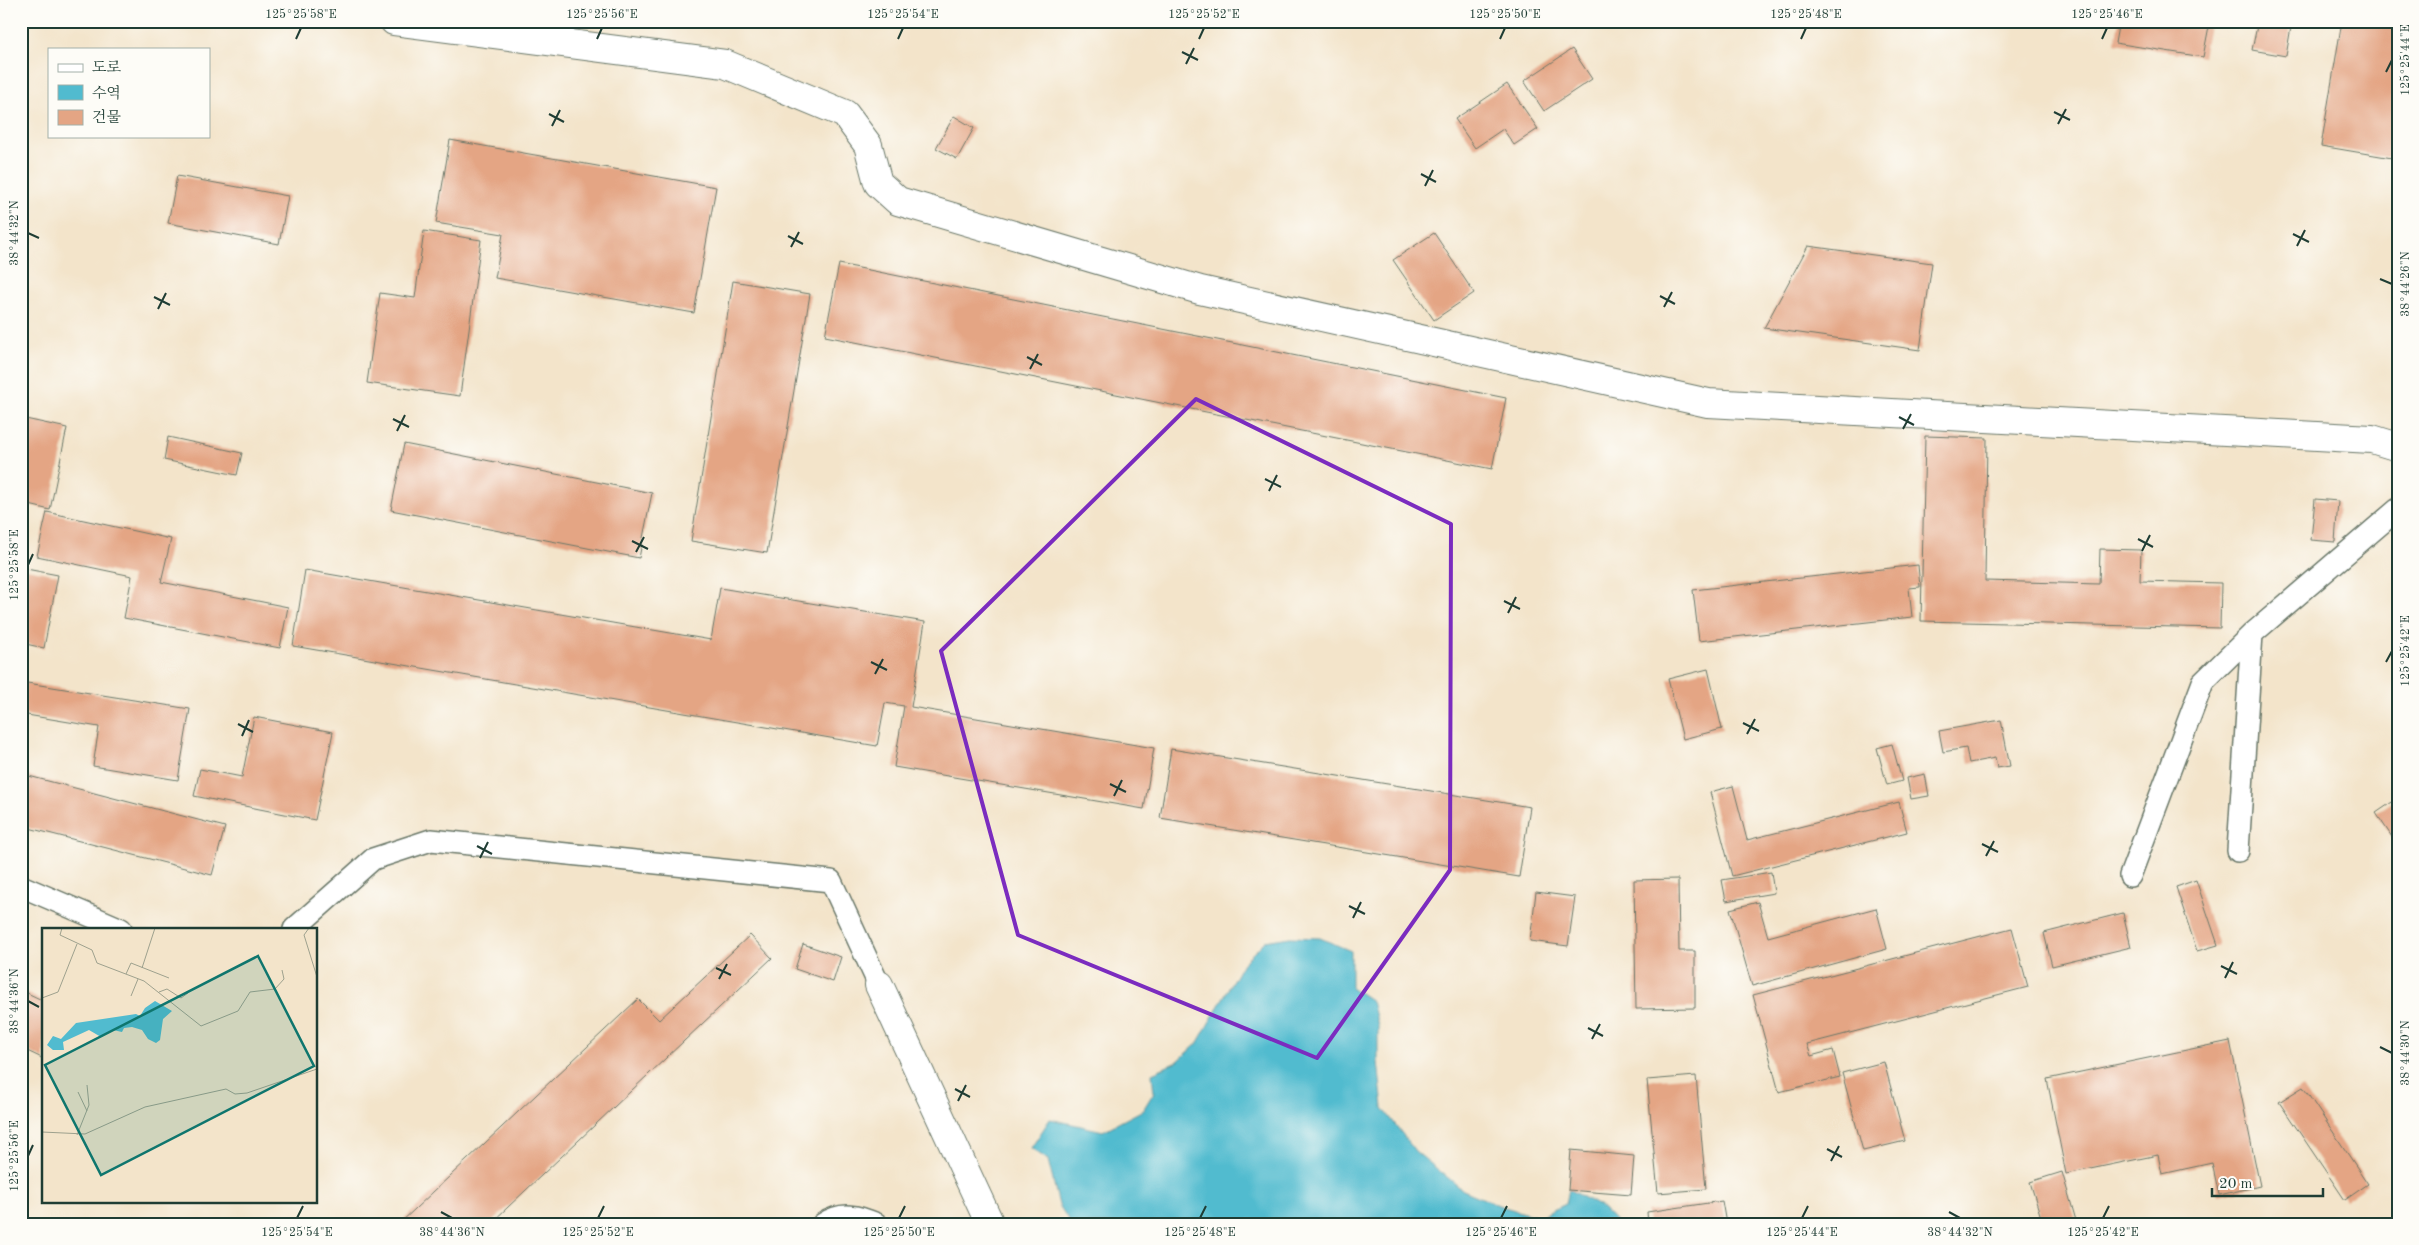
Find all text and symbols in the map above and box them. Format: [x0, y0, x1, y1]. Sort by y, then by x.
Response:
text: 125°25'58"E [265, 8, 337, 21]
text: 125°25'56"E [566, 8, 638, 21]
text: 125°25'54"E [867, 8, 939, 21]
text: 125°25'52"E [1168, 8, 1240, 21]
text: 125°25'50"E [1469, 8, 1541, 21]
text: 125°25'48"E [1770, 8, 1842, 21]
text: 125°25'46"E [2071, 8, 2143, 21]
text: 125°25'44"E [2399, 24, 2412, 96]
legend [48, 48, 210, 138]
text: 도로 [92, 60, 121, 76]
text: 수역 [92, 85, 121, 102]
text: 건물 [92, 109, 121, 126]
text: 38°44'32"N [9, 200, 21, 266]
text: 38°44'26"N [2400, 251, 2412, 317]
text: 125°25'58"E [8, 529, 21, 601]
text: 125°25'42"E [2399, 615, 2412, 687]
inset map [42, 928, 318, 1202]
text: 38°44'36"N [9, 968, 21, 1034]
text: 38°44'30"N [2400, 1020, 2412, 1086]
text: 125°25'56"E [8, 1120, 21, 1192]
scale bar [2212, 1165, 2323, 1197]
text: 20 m [2219, 1177, 2253, 1192]
text: 125°25'54"E [261, 1226, 333, 1239]
text: 125°25'52"E [562, 1226, 634, 1239]
text: 125°25'50"E [863, 1226, 935, 1239]
text: 125°25'48"E [1164, 1226, 1236, 1239]
text: 125°25'46"E [1465, 1226, 1537, 1239]
text: 125°25'44"E [1766, 1226, 1838, 1239]
text: 125°25'42"E [2067, 1226, 2139, 1239]
text: 38°44'36"N [419, 1227, 485, 1239]
text: 38°44'32"N [1927, 1227, 1993, 1239]

